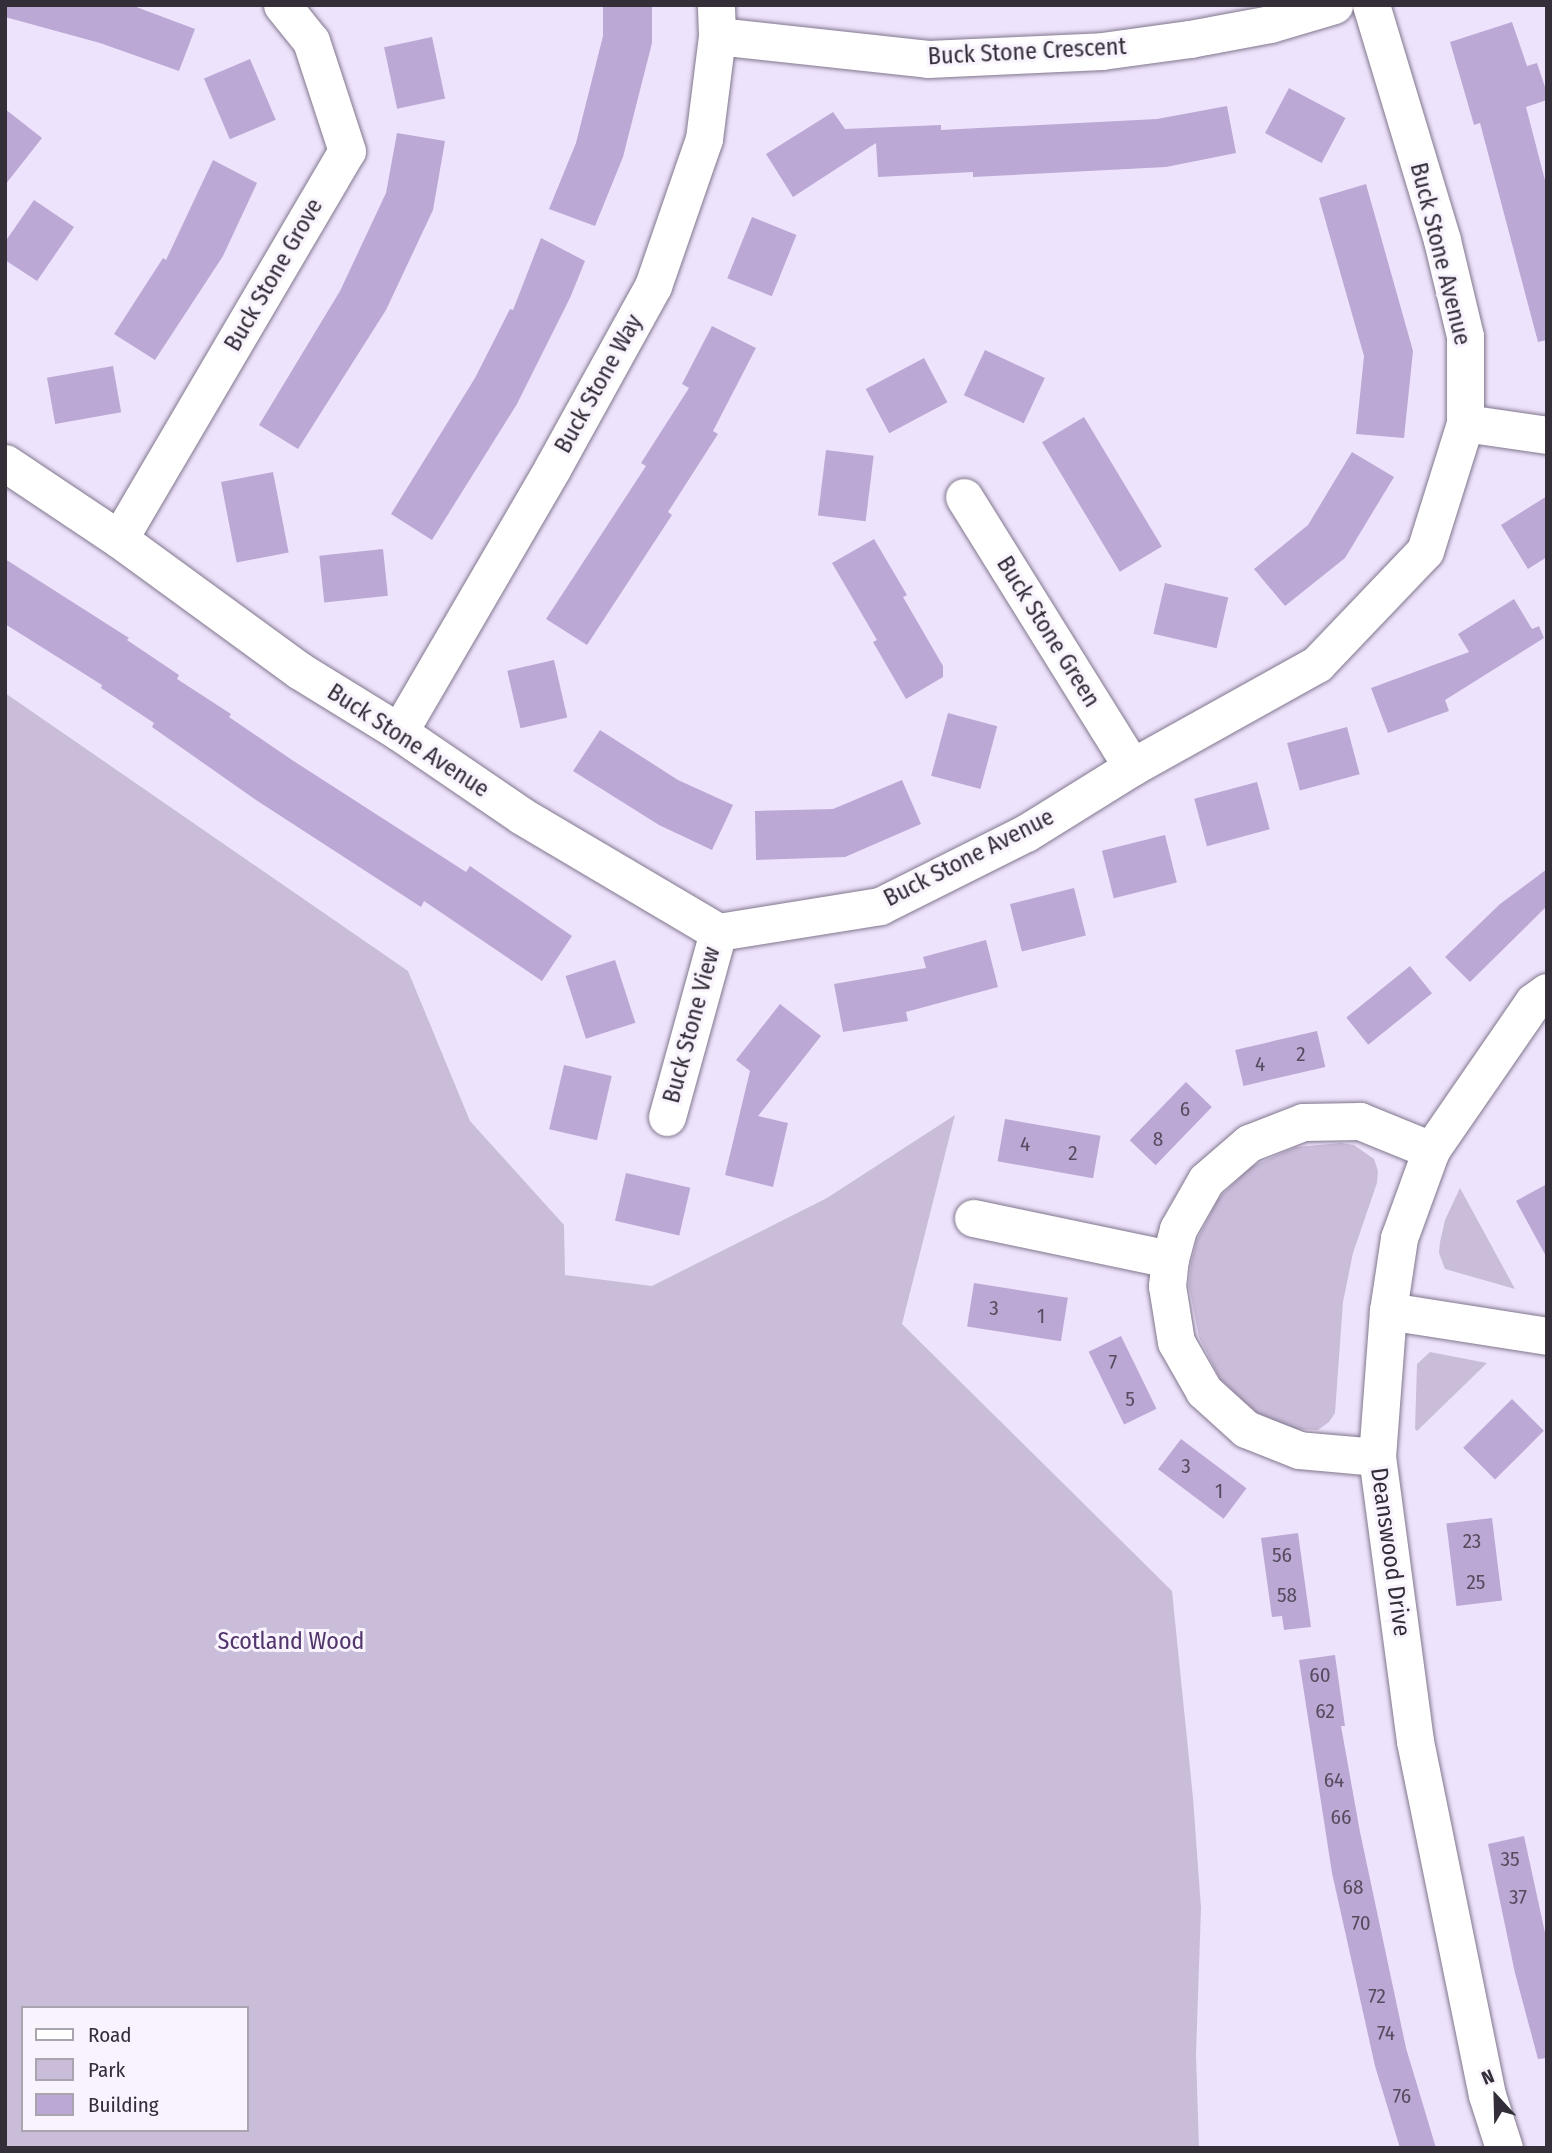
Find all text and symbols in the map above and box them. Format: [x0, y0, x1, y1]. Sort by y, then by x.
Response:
street label: Buck Stone Crescent [927, 32, 1127, 72]
street label: Buck Stone Avenue [1403, 160, 1477, 348]
street label: Buck Stone Grove [219, 194, 329, 356]
street label: Buck Stone Way [549, 310, 649, 458]
street label: Buck Stone Green [990, 551, 1106, 713]
street label: Buck Stone Avenue [322, 678, 494, 804]
street label: Buck Stone Avenue [879, 803, 1059, 913]
street label: Buck Stone View [657, 944, 727, 1106]
house number: 2 [1296, 1041, 1306, 1067]
house number: 4 [1255, 1051, 1265, 1077]
house number: 6 [1180, 1096, 1190, 1122]
house number: 8 [1153, 1126, 1163, 1152]
house number: 4 [1020, 1131, 1030, 1157]
house number: 2 [1068, 1140, 1078, 1166]
house number: 3 [989, 1295, 999, 1321]
house number: 1 [1037, 1303, 1045, 1329]
house number: 7 [1109, 1349, 1117, 1375]
house number: 5 [1125, 1386, 1135, 1412]
house number: 3 [1181, 1453, 1191, 1479]
street label: Deanswood Drive [1364, 1466, 1416, 1638]
house number: 1 [1215, 1478, 1223, 1504]
house number: 23 [1463, 1528, 1481, 1554]
house number: 56 [1272, 1542, 1292, 1568]
house number: 25 [1467, 1569, 1485, 1595]
house number: 58 [1277, 1582, 1297, 1608]
park label: Scotland Wood [218, 1628, 364, 1656]
house number: 60 [1309, 1662, 1331, 1688]
house number: 62 [1315, 1698, 1335, 1724]
house number: 64 [1324, 1767, 1344, 1793]
house number: 66 [1331, 1804, 1351, 1830]
house number: 35 [1500, 1846, 1520, 1872]
house number: 68 [1343, 1874, 1363, 1900]
house number: 37 [1509, 1884, 1527, 1910]
house number: 70 [1351, 1910, 1371, 1936]
house number: 72 [1368, 1983, 1386, 2009]
legend [21, 2006, 248, 2132]
house number: 74 [1377, 2020, 1395, 2046]
text: Road [88, 2022, 132, 2048]
text: Park [88, 2057, 125, 2083]
north arrow [1461, 2062, 1531, 2132]
text: N [1478, 2064, 1498, 2090]
house number: 76 [1393, 2083, 1411, 2109]
text: Building [88, 2092, 159, 2118]

